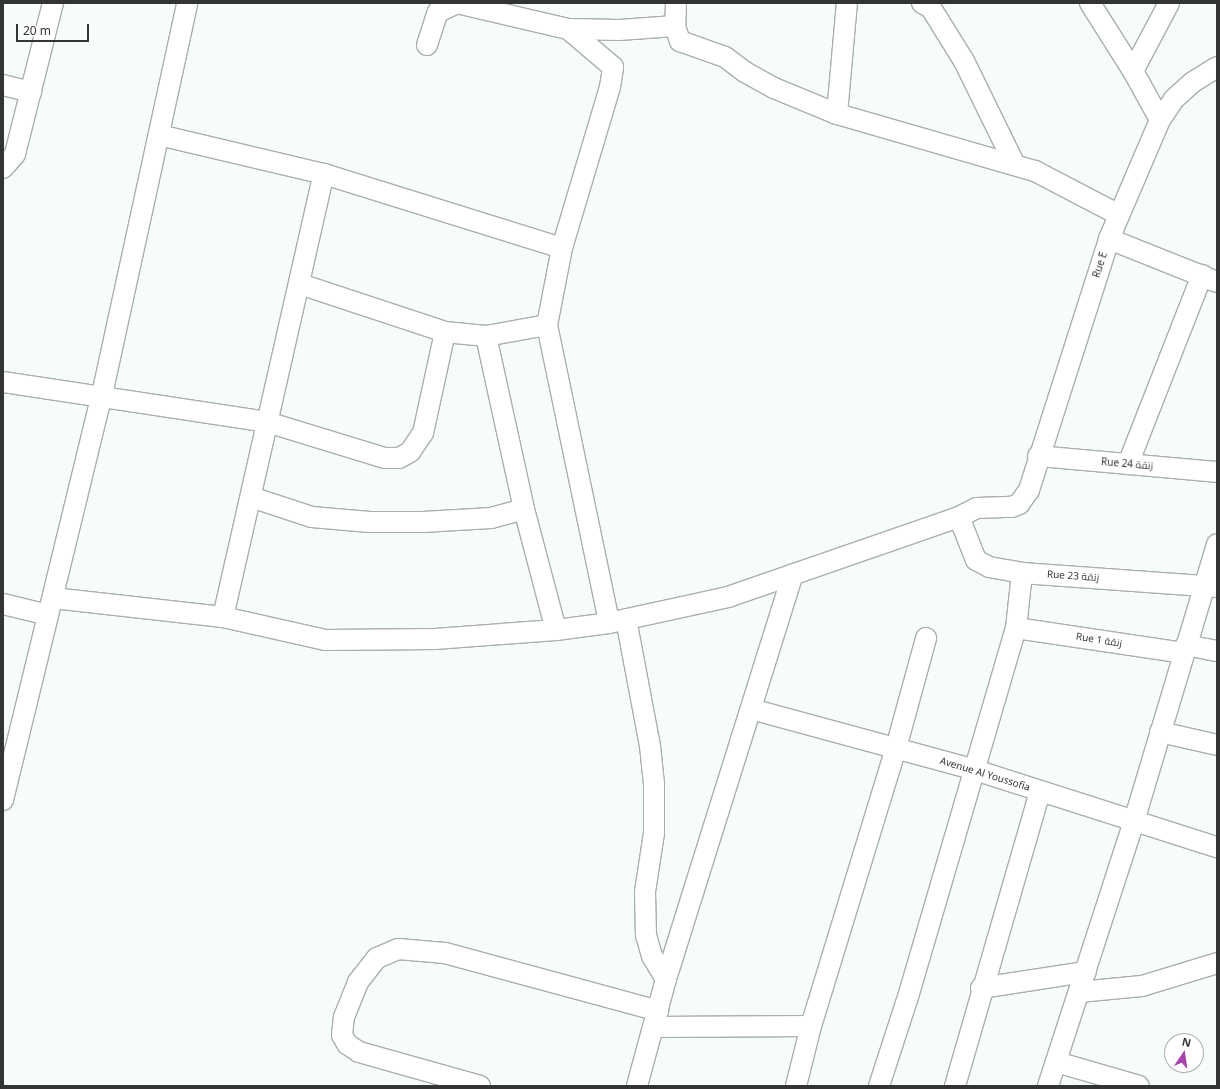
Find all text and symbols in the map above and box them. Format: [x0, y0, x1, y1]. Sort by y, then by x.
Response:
scale bar [18, 16, 91, 42]
text: 20 m [23, 22, 51, 39]
street label: Rue E [1090, 251, 1110, 279]
street label: Rue 24 زنقة [1101, 456, 1153, 472]
street label: Rue 23 زنقة [1047, 568, 1099, 584]
street label: Rue 1 زنقة [1075, 630, 1123, 650]
street label: Avenue Al Youssofia [938, 755, 1032, 793]
north arrow [1164, 1033, 1204, 1073]
text: N [1181, 1033, 1193, 1050]

